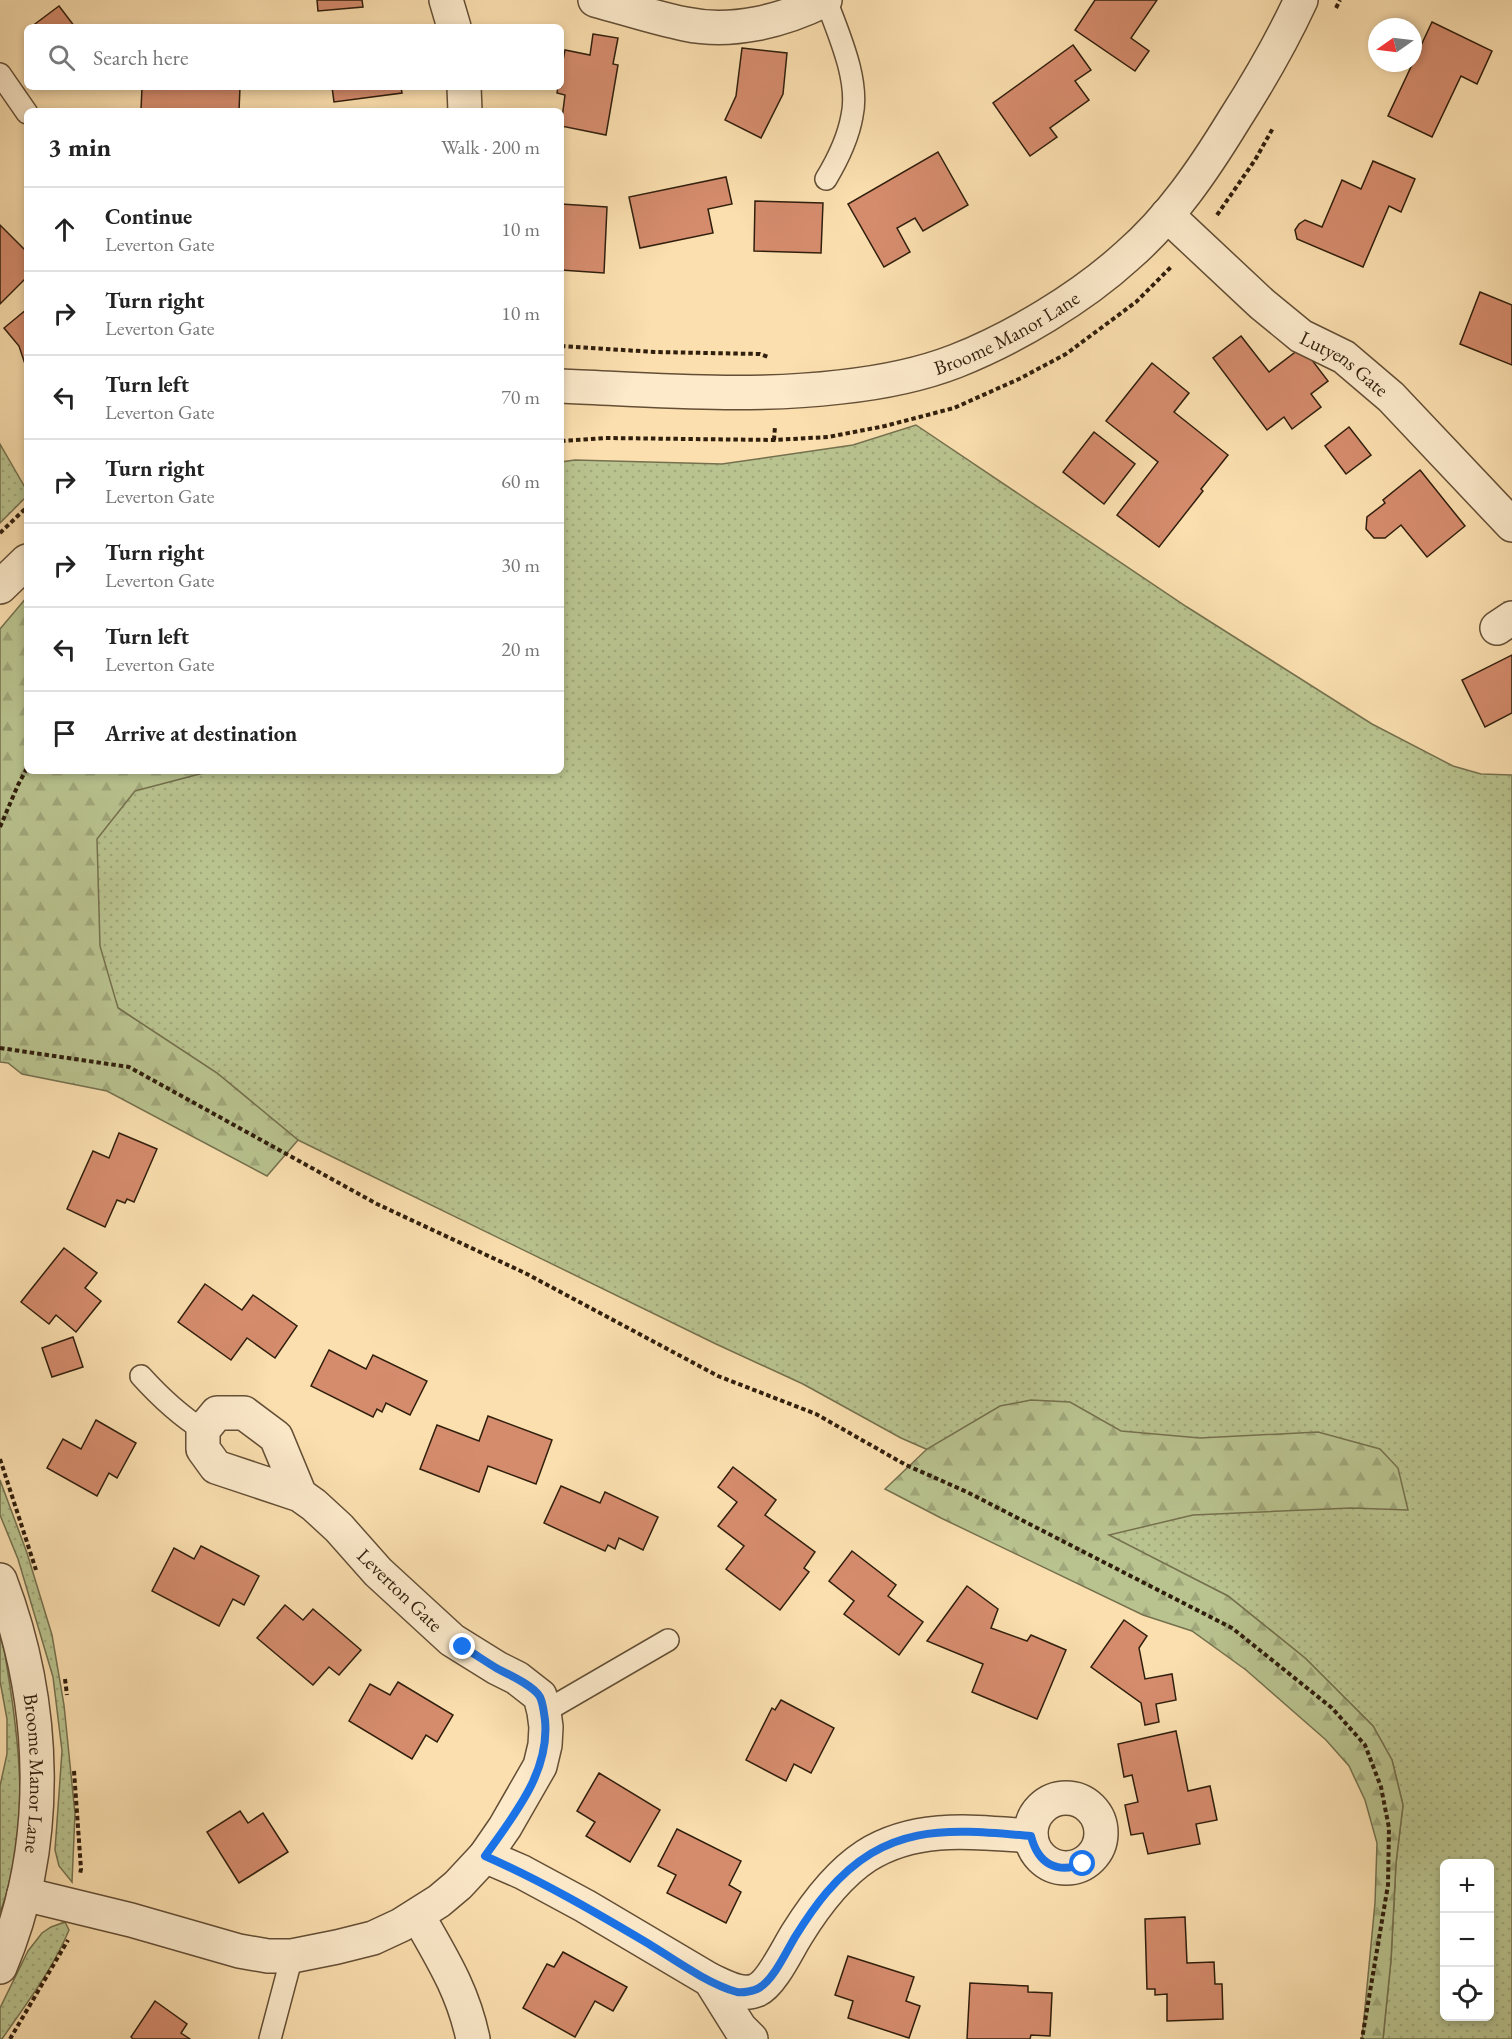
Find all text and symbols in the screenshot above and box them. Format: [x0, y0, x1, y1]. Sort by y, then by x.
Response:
north arrow [1368, 18, 1422, 72]
search box [24, 24, 564, 90]
icon: search [45, 41, 78, 74]
text: Search here [93, 43, 188, 72]
text: 3 min [48, 130, 111, 164]
text: Walk · 200 m [441, 134, 540, 160]
text: Continue [105, 202, 192, 231]
icon: ahead [48, 213, 81, 246]
text: 10 m [501, 216, 540, 242]
text: Leverton Gate [105, 231, 215, 257]
street label: Broome Manor Lane [931, 285, 1084, 381]
text: Turn right [105, 286, 204, 315]
icon: right [48, 297, 81, 330]
text: 10 m [501, 300, 540, 326]
text: Leverton Gate [105, 315, 215, 341]
street label: Lutyens Gate [1295, 324, 1394, 402]
text: Turn left [105, 370, 189, 399]
icon: left [48, 381, 81, 414]
text: 70 m [501, 384, 540, 410]
text: Leverton Gate [105, 399, 215, 425]
text: Turn right [105, 454, 204, 483]
icon: right [48, 465, 81, 498]
text: 60 m [501, 468, 540, 494]
text: Leverton Gate [105, 483, 215, 509]
text: Turn right [105, 538, 204, 567]
icon: right [48, 549, 81, 582]
text: 30 m [501, 552, 540, 578]
text: Leverton Gate [105, 567, 215, 593]
text: Turn left [105, 622, 189, 651]
icon: left [48, 633, 81, 666]
text: 20 m [501, 636, 540, 662]
text: Leverton Gate [105, 651, 215, 677]
icon: arrive [48, 717, 81, 750]
text: Arrive at destination [105, 719, 297, 748]
street label: Leverton Gate [352, 1543, 449, 1638]
route end [449, 1633, 475, 1659]
street label: Broome Manor Lane [18, 1692, 50, 1855]
route start [1069, 1850, 1095, 1876]
map controls [1440, 1859, 1494, 2021]
button: + [1440, 1859, 1494, 1913]
button: − [1440, 1913, 1494, 1967]
button: locate [1440, 1967, 1494, 2021]

